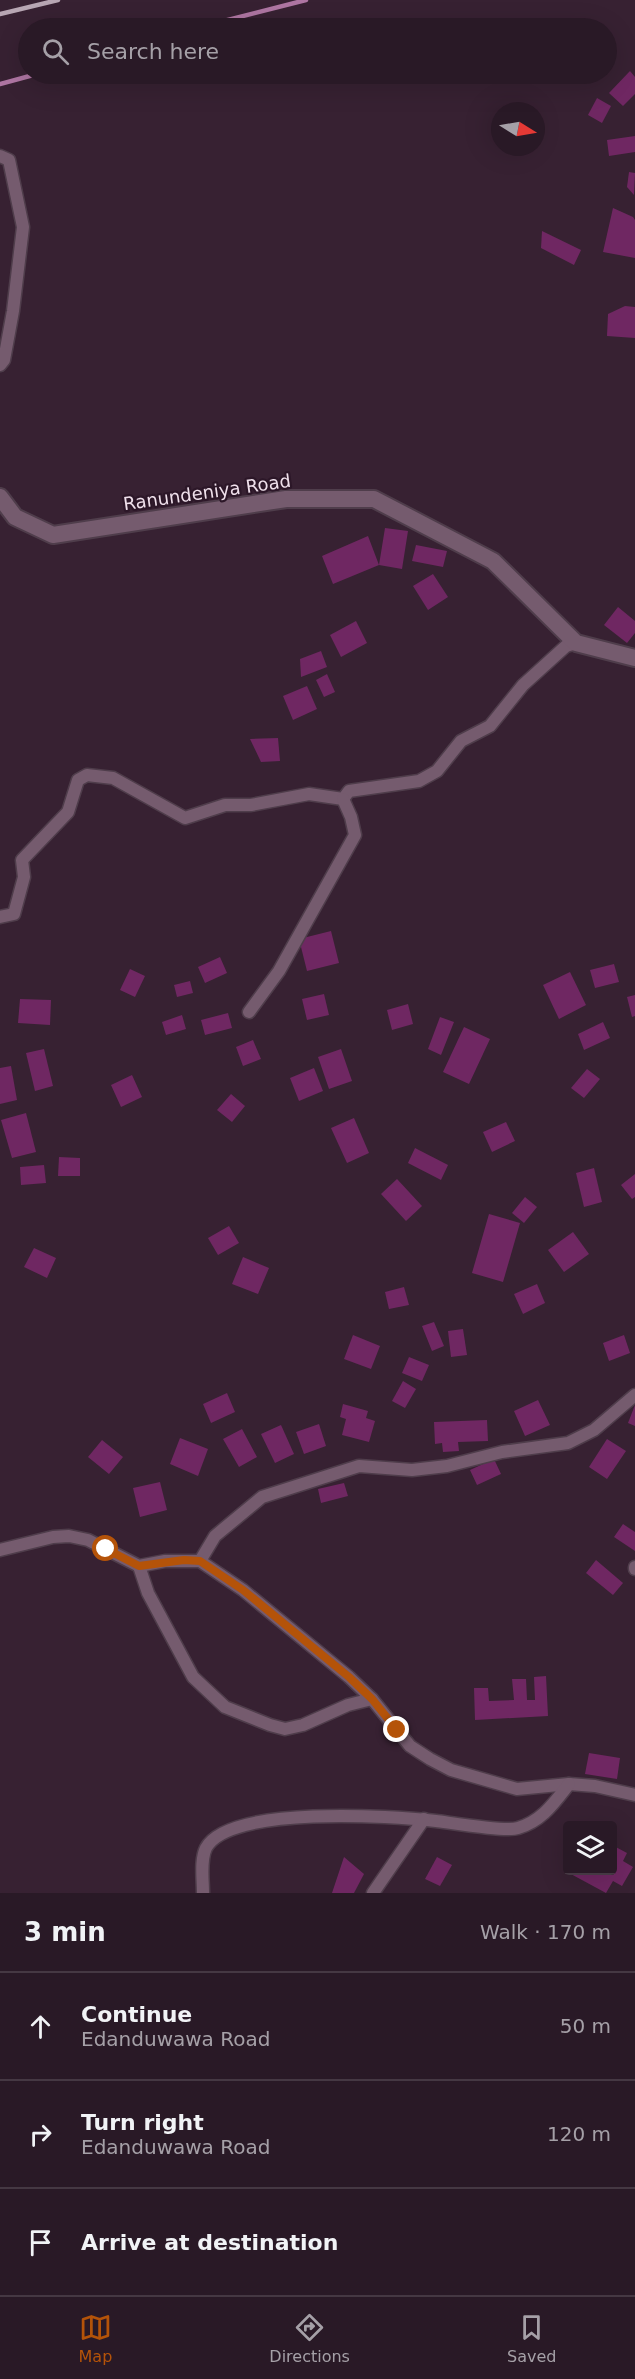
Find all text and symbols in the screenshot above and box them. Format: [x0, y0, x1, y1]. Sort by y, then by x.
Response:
search box [18, 18, 617, 84]
icon: search [39, 35, 72, 68]
text: Search here [87, 39, 219, 64]
north arrow [491, 102, 545, 156]
street label: Ranundeniya Road [122, 470, 292, 514]
route start [92, 1535, 118, 1561]
route end [383, 1716, 409, 1742]
map controls [563, 1821, 617, 1875]
button: layers [563, 1821, 617, 1875]
text: 3 min [24, 1917, 106, 1947]
text: Walk · 170 m [480, 1920, 611, 1944]
text: Continue [81, 2002, 192, 2027]
icon: ahead [24, 2010, 57, 2043]
text: 50 m [560, 2014, 611, 2038]
text: Edanduwawa Road [81, 2027, 270, 2051]
text: Turn right [81, 2110, 204, 2135]
icon: right [24, 2118, 57, 2151]
text: 120 m [547, 2122, 611, 2146]
text: Edanduwawa Road [81, 2135, 270, 2159]
icon: arrive [24, 2226, 57, 2259]
text: Arrive at destination [81, 2230, 338, 2255]
tab: Map [79, 2311, 112, 2366]
tab: Directions [269, 2311, 350, 2366]
tab: Saved [507, 2311, 556, 2366]

